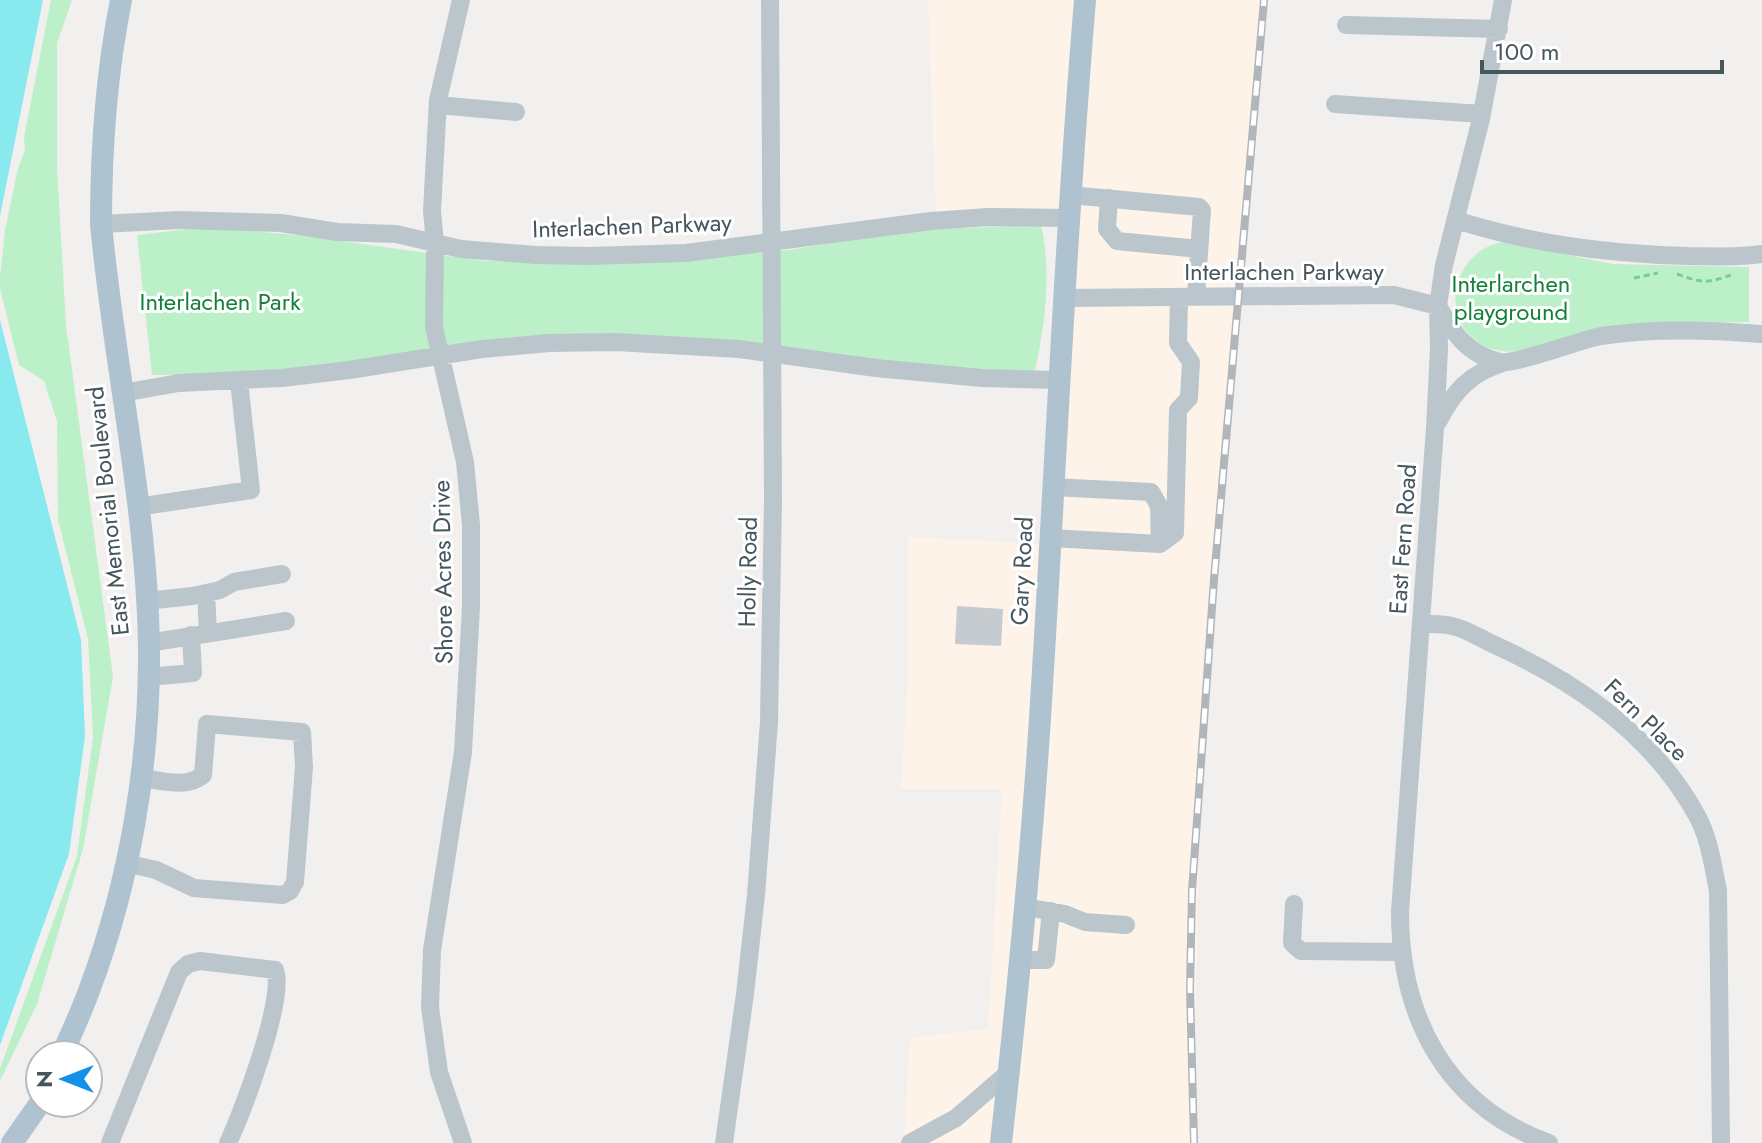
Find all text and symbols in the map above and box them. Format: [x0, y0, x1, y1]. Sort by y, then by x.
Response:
scale bar [1482, 24, 1722, 74]
text: 100 m [1494, 34, 1560, 69]
street label: Interlachen Parkway [532, 205, 733, 246]
street label: Interlachen Parkway [1184, 254, 1384, 289]
park label: Interlarchen playground [1452, 266, 1570, 329]
park label: Interlachen Park [140, 284, 301, 319]
street label: East Memorial Boulevard [77, 385, 138, 637]
street label: East Fern Road [1380, 463, 1425, 615]
street label: Shore Acres Drive [423, 480, 462, 664]
street label: Holly Road [729, 516, 766, 628]
street label: Gary Road [1001, 516, 1042, 626]
street label: Fern Place [1596, 670, 1697, 769]
north arrow [24, 1039, 104, 1119]
text: N [28, 1070, 60, 1088]

